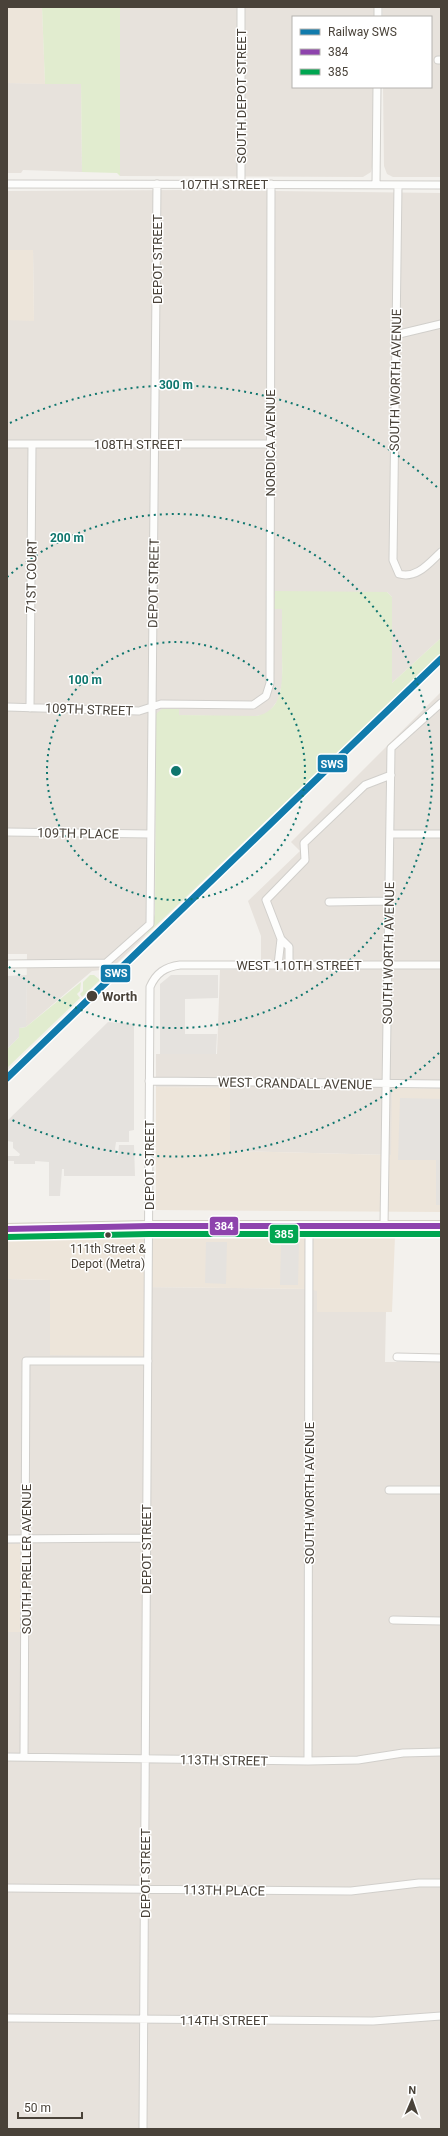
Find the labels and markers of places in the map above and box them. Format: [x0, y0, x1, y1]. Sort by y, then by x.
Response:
centre of rings [169, 764, 183, 778]
marker: Worth [85, 989, 99, 1003]
place label: Worth [102, 989, 137, 1004]
marker: 111th Street & Depot (Metra) [103, 1230, 113, 1240]
place label: 111th Street & Depot (Metra) [70, 1242, 146, 1271]

